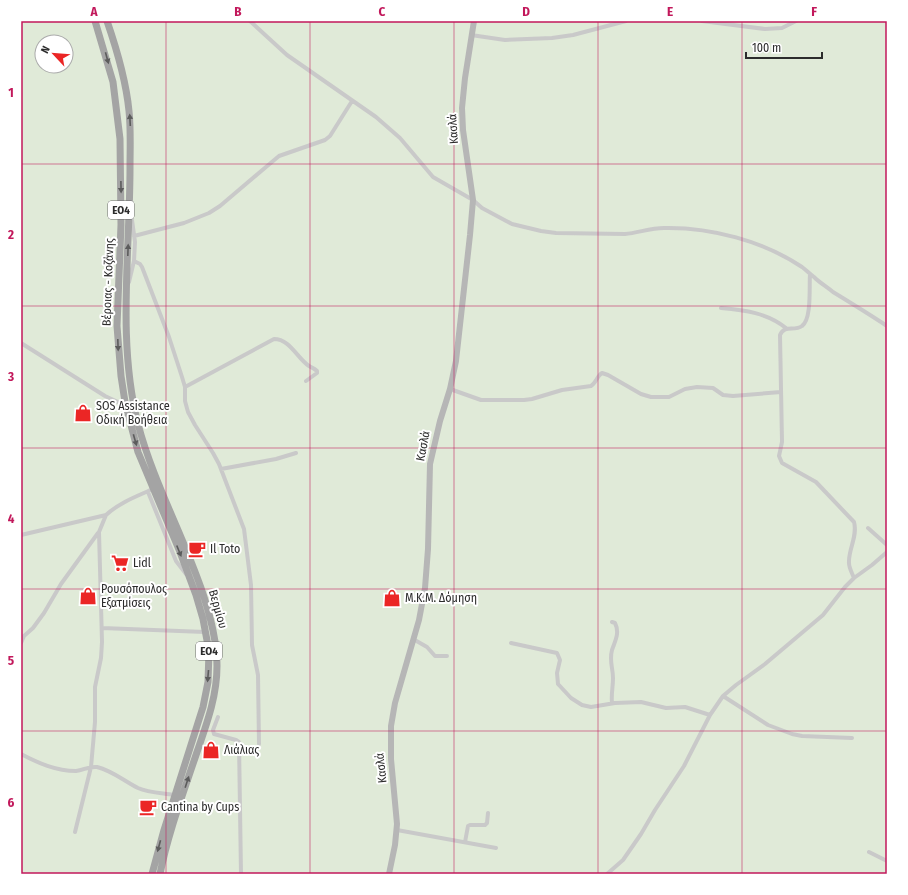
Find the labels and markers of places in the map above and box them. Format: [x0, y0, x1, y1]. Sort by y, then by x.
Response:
place label: SOS Assistance Οδική Βοήθεια [96, 399, 170, 427]
shop icon: SOS Assistance Οδική Βοήθεια [73, 403, 93, 423]
cafe icon: Il Toto [187, 539, 207, 559]
place label: Il Toto [210, 542, 240, 556]
supermarket icon: Lidl [110, 553, 130, 573]
place label: Lidl [133, 556, 151, 570]
place label: Ρουσόπουλος Εξατμίσεις [101, 582, 167, 610]
shop icon: Ρουσόπουλος Εξατμίσεις [78, 586, 98, 606]
shop icon: Μ.Κ.Μ. Δόμηση [382, 588, 402, 608]
place label: Μ.Κ.Μ. Δόμηση [405, 591, 477, 605]
shop icon: Λιάλιας [201, 740, 221, 760]
place label: Λιάλιας [224, 743, 259, 757]
cafe icon: Cantina by Cups [138, 797, 158, 817]
place label: Cantina by Cups [161, 800, 239, 814]

